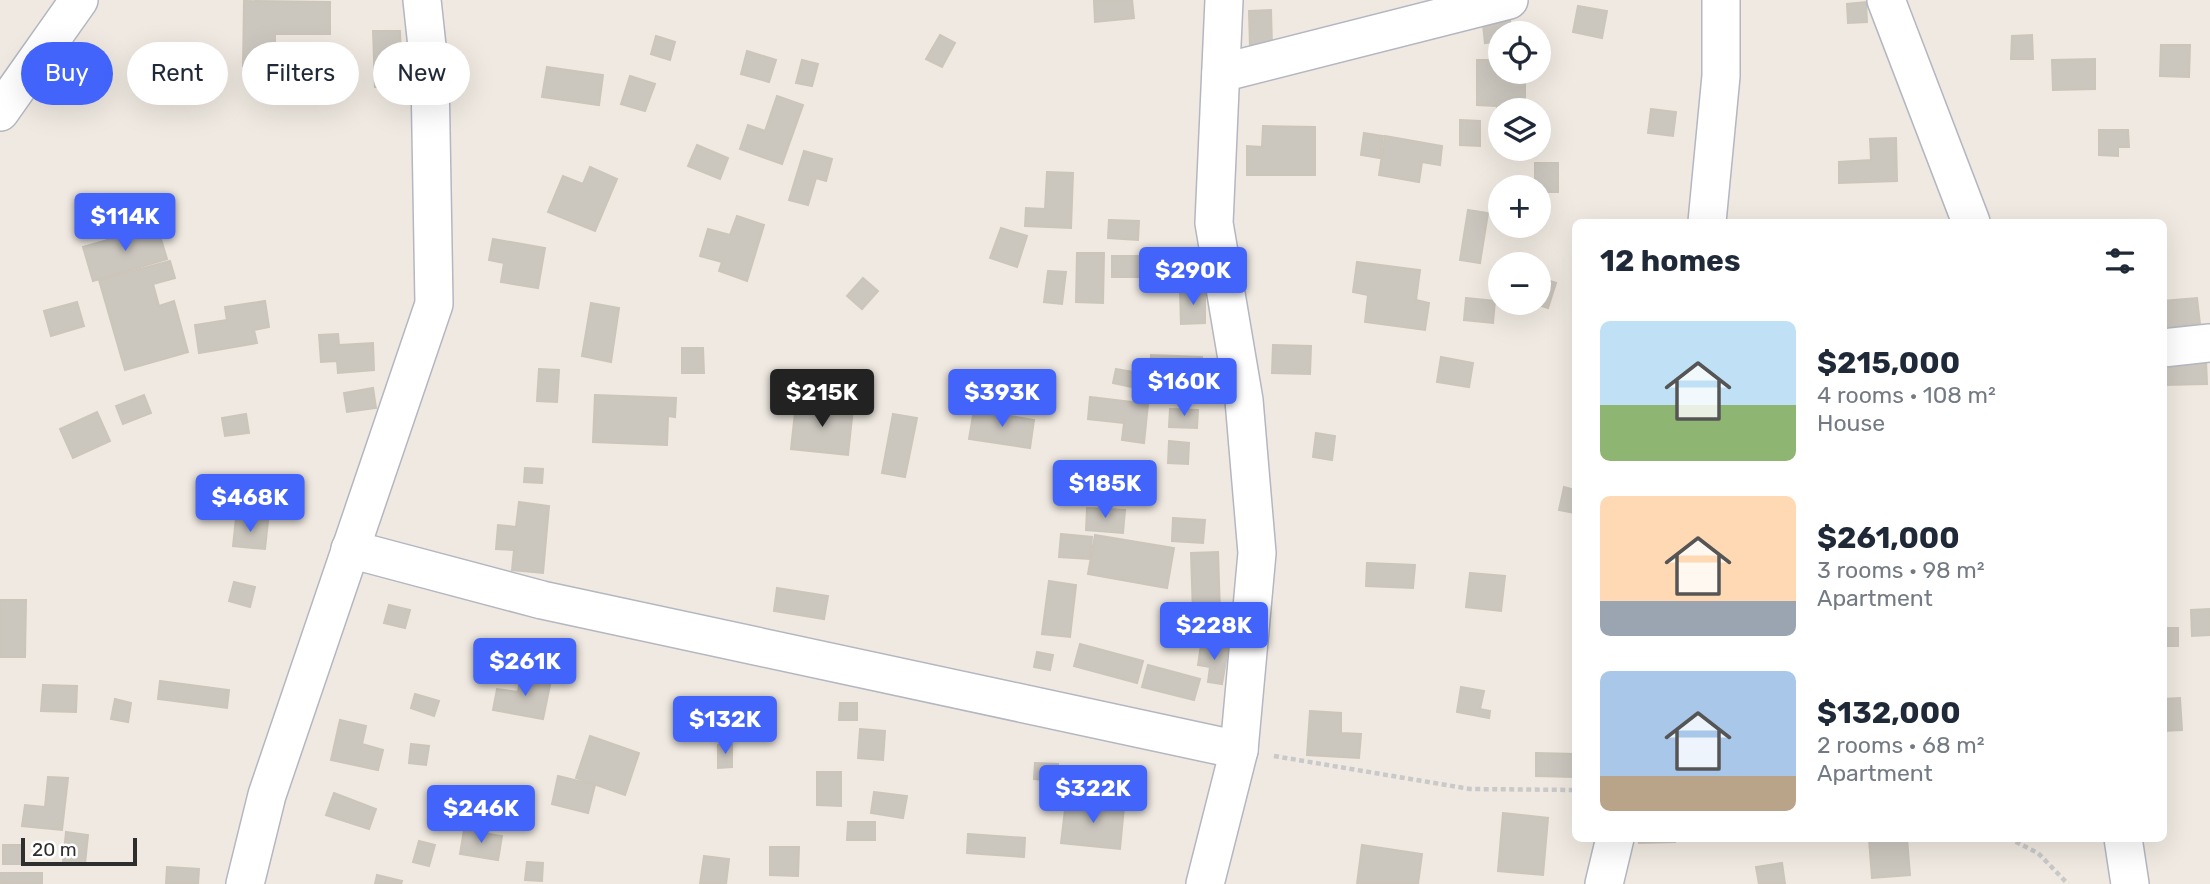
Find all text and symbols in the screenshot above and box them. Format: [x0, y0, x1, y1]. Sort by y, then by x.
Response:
map controls [1488, 21, 1551, 315]
button: locate [1488, 21, 1551, 84]
chip: Buy [21, 42, 113, 105]
chip: Rent [127, 42, 228, 105]
chip: Filters [242, 42, 359, 105]
chip: New [373, 42, 470, 105]
button: layers [1488, 98, 1551, 161]
button: + [1488, 175, 1551, 238]
pin: $114K [76, 194, 174, 253]
text: $114K [90, 202, 160, 230]
icon: filters [2101, 242, 2139, 280]
text: 12 homes [1600, 243, 1741, 279]
pin: $290K [1144, 247, 1242, 307]
button: − [1488, 252, 1551, 315]
text: $290K [1155, 256, 1231, 284]
text: $215,000 [1817, 345, 1960, 381]
icon: home [1656, 349, 1740, 433]
pin: $160K [1135, 358, 1233, 418]
text: $160K [1148, 367, 1220, 395]
pin: $215K [773, 370, 871, 429]
pin: $393K [953, 370, 1051, 429]
text: $215K [786, 378, 858, 406]
text: $393K [964, 378, 1040, 406]
text: 4 rooms · 108 m² [1817, 381, 1996, 409]
text: House [1817, 409, 1885, 437]
pin: $185K [1056, 461, 1154, 520]
text: $185K [1069, 469, 1141, 497]
pin: $468K [201, 475, 299, 534]
text: $468K [212, 483, 288, 511]
text: $261,000 [1817, 520, 1960, 556]
icon: home [1656, 524, 1740, 608]
text: 3 rooms · 98 m² [1817, 556, 1985, 584]
text: Apartment [1817, 584, 1933, 612]
pin: $228K [1165, 602, 1263, 662]
text: $228K [1176, 611, 1252, 639]
pin: $261K [476, 638, 574, 698]
text: $261K [489, 647, 561, 675]
text: $132,000 [1817, 695, 1961, 731]
pin: $132K [676, 696, 774, 756]
icon: home [1656, 699, 1740, 783]
text: $132K [689, 705, 761, 733]
text: 2 rooms · 68 m² [1817, 731, 1985, 759]
text: Apartment [1817, 759, 1933, 787]
pin: $322K [1044, 766, 1142, 825]
text: $322K [1055, 774, 1131, 802]
pin: $246K [432, 786, 530, 845]
text: $246K [443, 794, 519, 822]
scale bar [21, 835, 136, 867]
text: 20 m [32, 838, 77, 861]

